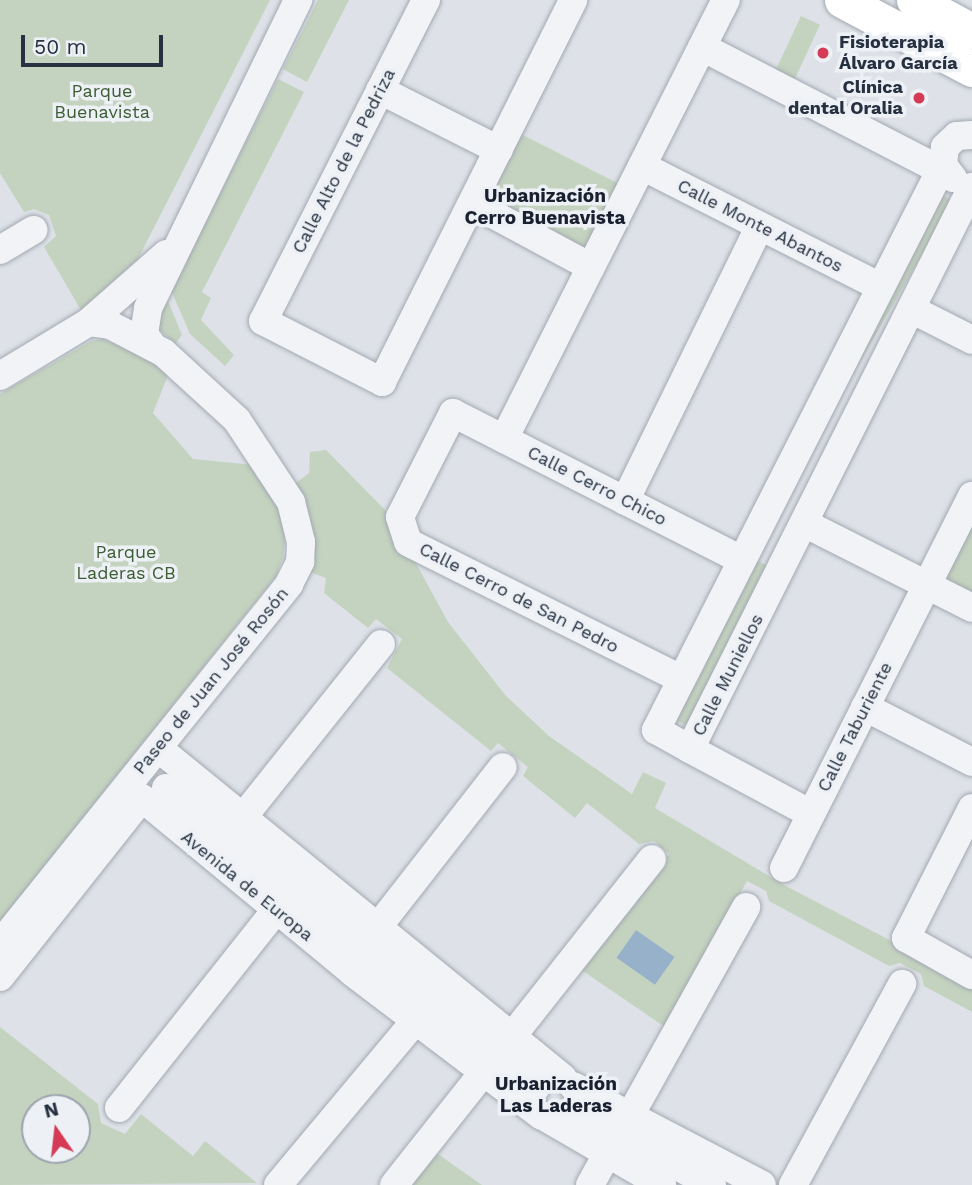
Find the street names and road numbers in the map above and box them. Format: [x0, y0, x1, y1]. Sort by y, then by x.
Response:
street label: Calle Alto de la Pedriza [288, 64, 400, 258]
street label: Calle Monte Abantos [673, 175, 847, 277]
street label: Calle Cerro Chico [524, 442, 670, 530]
street label: Calle Cerro de San Pedro [416, 538, 622, 658]
street label: Paseo de Juan José Rosón [129, 583, 293, 779]
street label: Calle Muniellos [688, 610, 768, 740]
street label: Calle Taburiente [813, 658, 897, 796]
street label: Avenida de Europa [176, 826, 318, 946]

